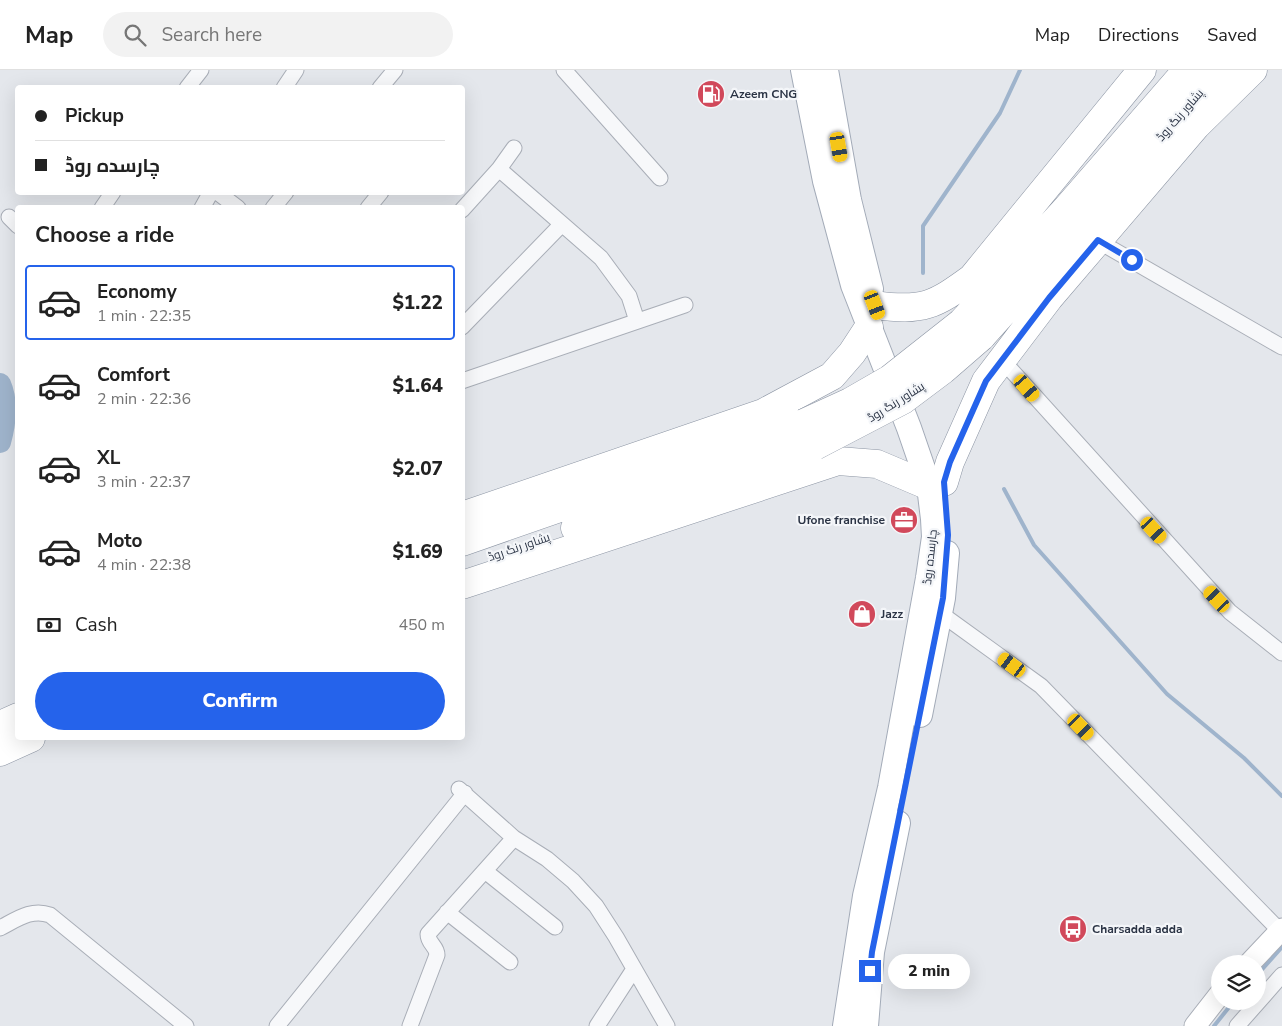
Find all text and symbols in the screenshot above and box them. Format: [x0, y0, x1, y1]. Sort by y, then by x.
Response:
search box [103, 12, 453, 57]
text: Map [25, 19, 73, 51]
icon: search [121, 21, 149, 49]
text: Search here [161, 22, 262, 48]
text: Map [1035, 23, 1070, 47]
text: Directions [1098, 23, 1179, 47]
text: Saved [1207, 23, 1257, 47]
fuel station icon: Azeem CNG [696, 79, 726, 109]
street label: پشاور رنگ روڈ [1153, 85, 1208, 145]
place label: Azeem CNG [730, 86, 797, 102]
text: Pickup [65, 103, 124, 129]
car [829, 131, 848, 163]
text: چارسدہ روڈ [65, 153, 160, 179]
text: Choose a ride [35, 220, 174, 250]
route start [1121, 249, 1143, 271]
text: Economy [97, 279, 177, 305]
icon: car [37, 280, 82, 325]
car [862, 288, 887, 322]
text: $1.22 [392, 290, 443, 316]
text: 1 min · 22:35 [97, 305, 191, 327]
text: Comfort [97, 362, 170, 388]
icon: car [37, 363, 82, 408]
car [1011, 372, 1042, 404]
text: $1.64 [392, 373, 443, 399]
street label: پشاور رنگ روڈ [864, 378, 929, 427]
text: 2 min · 22:36 [97, 388, 191, 410]
text: XL [97, 445, 120, 471]
icon: car [37, 446, 82, 491]
text: $2.07 [392, 456, 443, 482]
text: 3 min · 22:37 [97, 471, 191, 493]
office icon: Ufone franchise [889, 505, 919, 535]
place label: Ufone franchise [798, 512, 885, 528]
car [1138, 514, 1169, 546]
text: Moto [97, 528, 143, 554]
icon: car [37, 529, 82, 574]
street label: پشاور رنگ روڈ [486, 529, 553, 566]
street label: چارسدہ روڈ [919, 529, 942, 585]
text: $1.69 [392, 539, 443, 565]
text: 4 min · 22:38 [97, 554, 191, 576]
car [1201, 583, 1232, 615]
shop icon: Jazz [847, 599, 877, 629]
place label: Jazz [880, 606, 904, 622]
icon: cash [35, 611, 63, 639]
text: Cash [75, 612, 117, 638]
text: 450 m [398, 614, 445, 636]
car [995, 650, 1028, 680]
button: Confirm [35, 672, 445, 730]
car [1065, 711, 1096, 743]
bus stop icon: Charsadda adda [1058, 914, 1088, 944]
place label: Charsadda adda [1092, 921, 1183, 937]
callout: 2 min [888, 954, 970, 988]
map controls [1211, 955, 1266, 1010]
button: layers [1211, 955, 1266, 1010]
route end [859, 960, 881, 982]
text: 2 min [908, 960, 950, 982]

